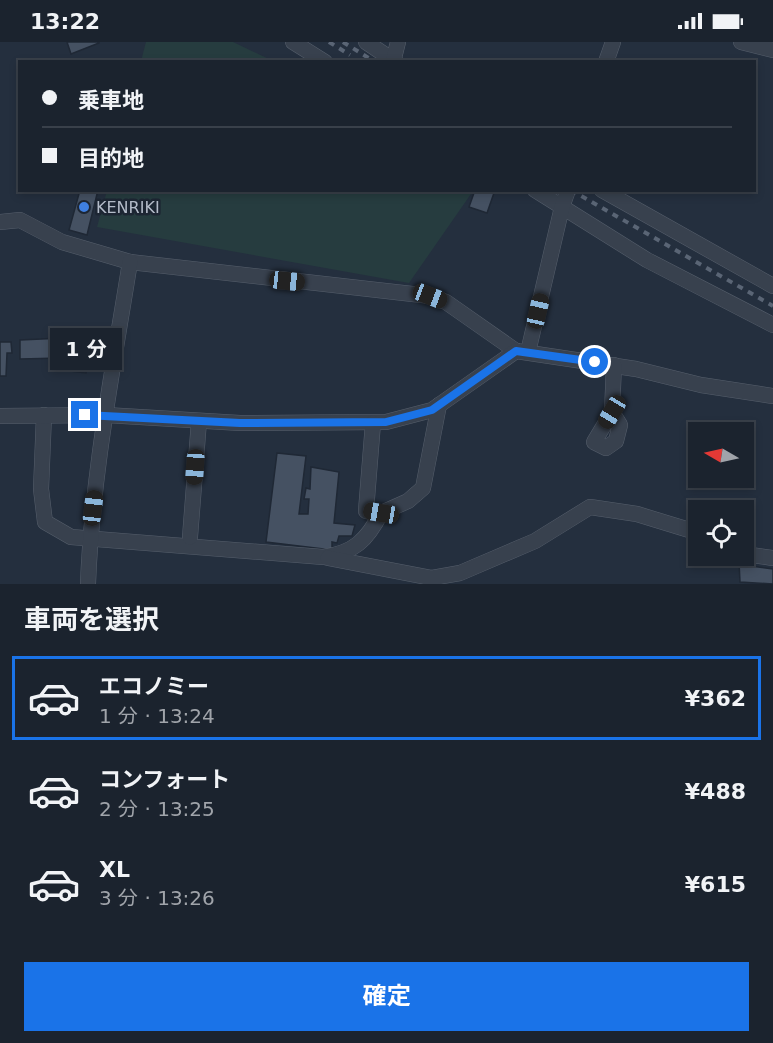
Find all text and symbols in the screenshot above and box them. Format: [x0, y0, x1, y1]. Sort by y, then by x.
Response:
text: 13:22 [30, 9, 100, 34]
text: 乗車地 [78, 88, 144, 113]
text: 目的地 [78, 146, 144, 171]
place label: KENRIKI [96, 198, 160, 217]
marker: KENRIKI [77, 200, 91, 214]
car [268, 270, 306, 292]
car [410, 281, 450, 311]
car [525, 291, 551, 331]
callout: 1 分 [49, 328, 121, 370]
text: 1 分 [66, 337, 106, 361]
route start [581, 348, 608, 375]
car [595, 392, 629, 432]
route end [71, 401, 98, 428]
north arrow [688, 422, 754, 488]
map controls [688, 422, 754, 566]
car [185, 448, 205, 486]
car [82, 489, 104, 527]
button: locate [688, 500, 754, 566]
car [362, 501, 400, 525]
text: 車両を選択 [24, 604, 159, 635]
icon: car [27, 671, 81, 725]
text: エコノミー [99, 674, 209, 699]
text: ¥362 [685, 686, 746, 711]
text: 1 分 · 13:24 [99, 704, 215, 728]
icon: car [27, 764, 81, 818]
text: コンフォート [99, 767, 230, 792]
text: ¥488 [685, 779, 746, 804]
text: 2 分 · 13:25 [99, 797, 215, 821]
icon: car [27, 857, 81, 911]
text: XL [99, 857, 130, 882]
text: ¥615 [685, 872, 746, 897]
text: 3 分 · 13:26 [99, 886, 215, 910]
button: 確定 [24, 962, 749, 1031]

